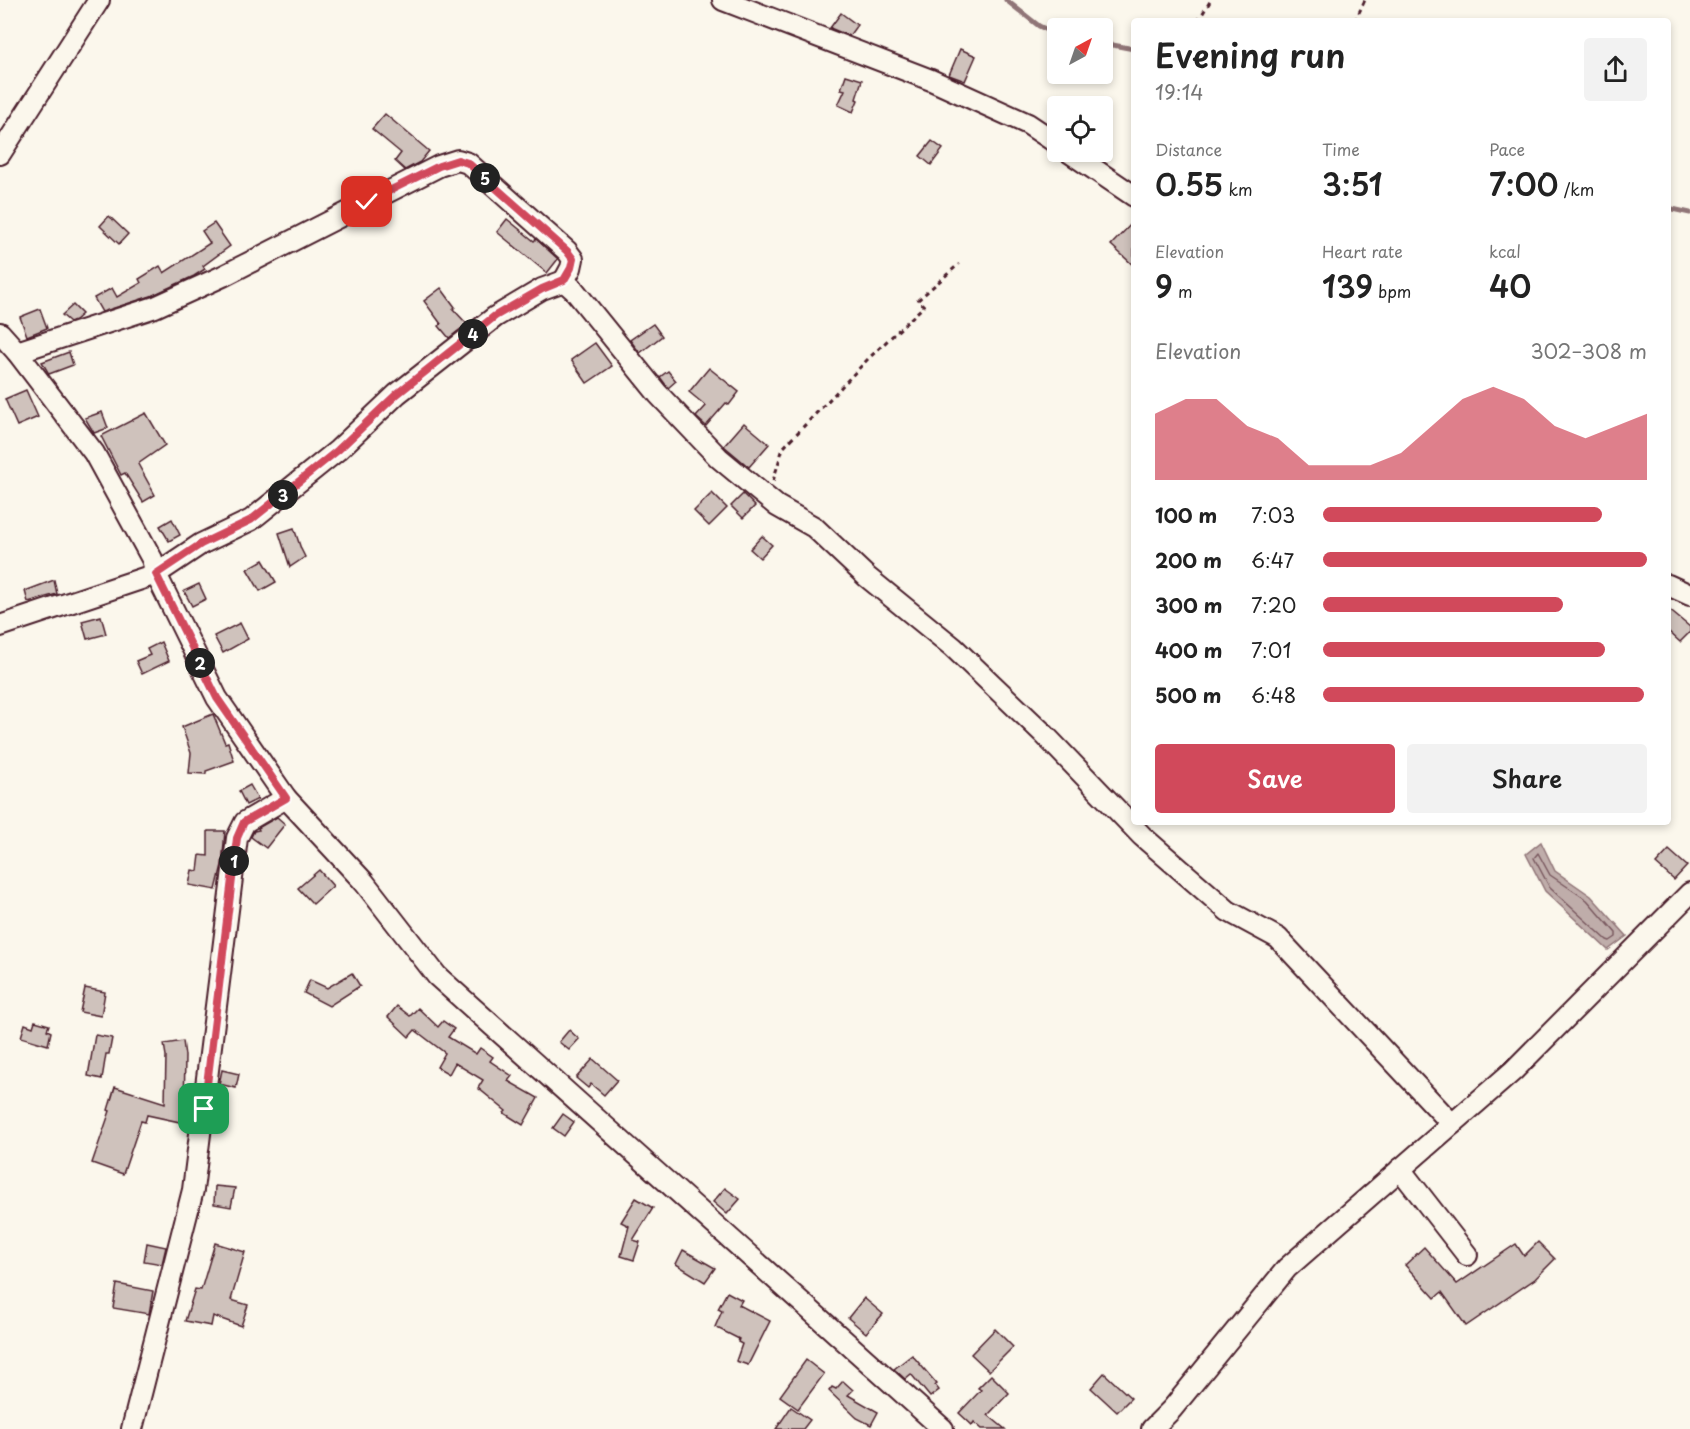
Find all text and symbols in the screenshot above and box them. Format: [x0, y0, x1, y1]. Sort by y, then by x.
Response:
north arrow [1047, 18, 1113, 84]
map controls [1047, 18, 1113, 162]
text: Evening run [1155, 29, 1346, 79]
button: share [1584, 38, 1647, 101]
text: 19:14 [1155, 77, 1204, 107]
button: locate [1047, 96, 1113, 162]
text: Distance [1155, 137, 1222, 161]
text: Time [1322, 137, 1360, 161]
text: Pace [1489, 137, 1525, 161]
text: 0.55 [1155, 161, 1223, 206]
text: 3:51 [1322, 161, 1383, 206]
text: 7:00 [1489, 161, 1559, 206]
pin: 5 [470, 163, 500, 193]
text: 5 [480, 166, 490, 190]
pin [341, 176, 392, 227]
text: km [1223, 177, 1252, 201]
text: /km [1559, 177, 1594, 201]
icon: check [350, 185, 383, 218]
text: Elevation [1155, 239, 1224, 263]
text: Heart rate [1322, 239, 1403, 263]
text: kcal [1489, 239, 1521, 263]
text: 9 [1155, 263, 1173, 308]
text: 139 [1322, 263, 1373, 308]
text: 40 [1489, 263, 1531, 308]
text: m [1173, 279, 1193, 303]
text: bpm [1373, 279, 1411, 303]
pin: 4 [458, 319, 488, 349]
text: 4 [468, 322, 478, 346]
text: Elevation [1155, 336, 1241, 366]
text: 302–308 m [1530, 336, 1647, 366]
pin: 3 [268, 480, 298, 510]
text: 3 [278, 483, 288, 507]
text: 100 m [1155, 500, 1217, 530]
text: 7:03 [1251, 500, 1295, 530]
text: 200 m [1155, 545, 1222, 575]
text: 6:47 [1251, 545, 1294, 575]
text: 300 m [1155, 590, 1223, 620]
text: 7:20 [1251, 590, 1296, 620]
text: 400 m [1155, 635, 1223, 665]
text: 7:01 [1251, 635, 1291, 665]
pin: 2 [185, 648, 215, 678]
text: 2 [194, 651, 206, 675]
text: 500 m [1155, 680, 1222, 710]
text: 6:48 [1251, 680, 1296, 710]
button: Save [1155, 744, 1395, 813]
button: Share [1407, 744, 1647, 813]
pin: 1 [219, 846, 249, 876]
text: 1 [230, 849, 238, 873]
pin [178, 1083, 229, 1134]
icon: arrive [187, 1092, 220, 1125]

